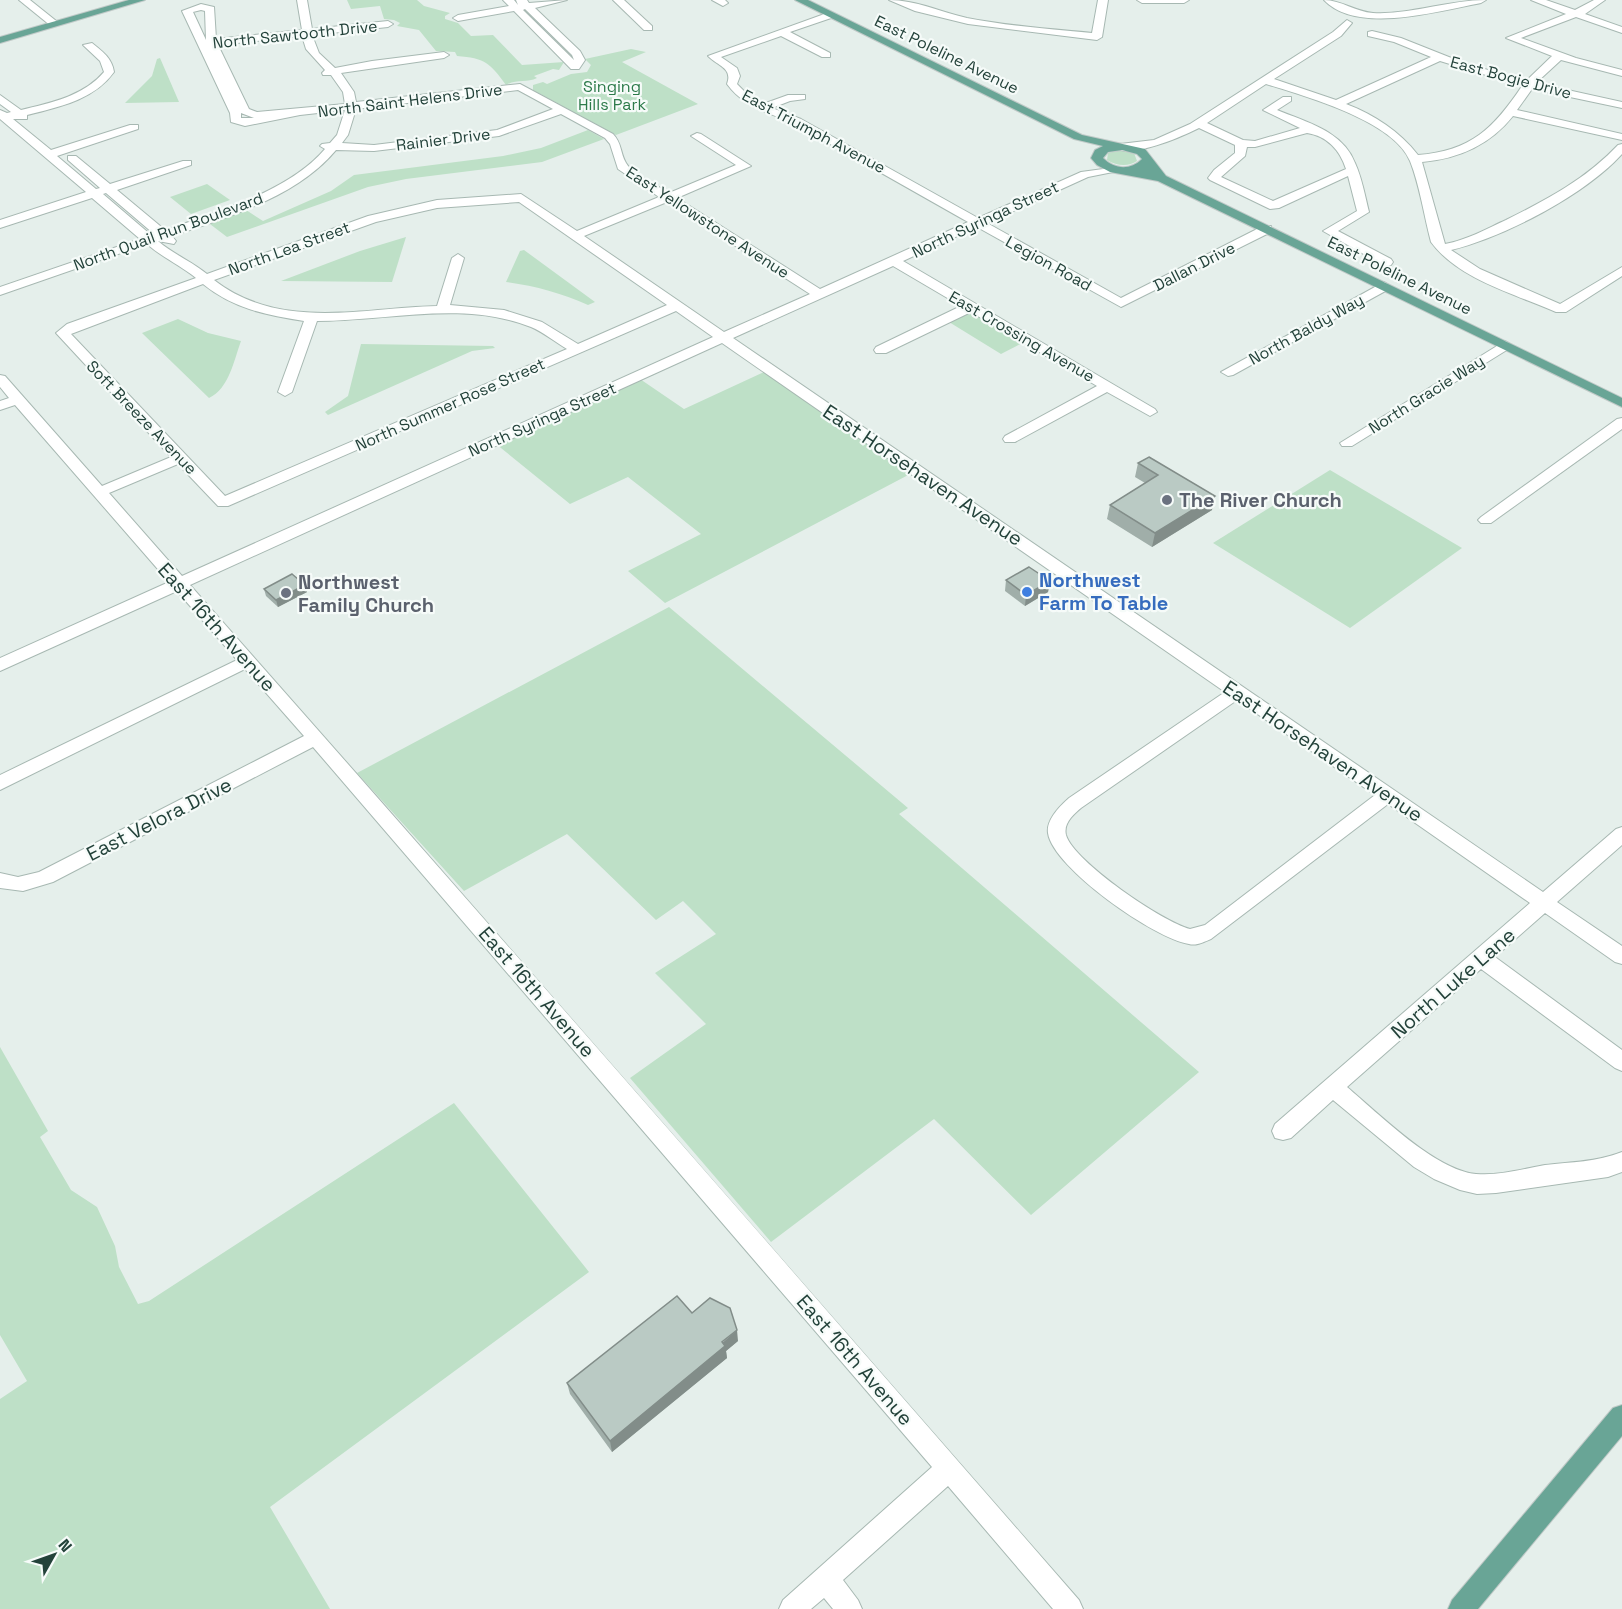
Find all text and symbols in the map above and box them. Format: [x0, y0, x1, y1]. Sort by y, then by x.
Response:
street label: East Poleline Avenue [871, 10, 1022, 99]
street label: North Sawtooth Drive [212, 15, 379, 54]
street label: East Bogie Drive [1448, 51, 1574, 104]
park label: Singing Hills Park [578, 76, 646, 115]
street label: North Saint Helens Drive [317, 79, 504, 122]
street label: East Triumph Avenue [738, 85, 889, 178]
street label: Rainier Drive [395, 123, 491, 156]
street label: East Yellowstone Avenue [622, 162, 793, 283]
street label: North Syringa Street [908, 176, 1062, 263]
street label: North Quail Run Boulevard [71, 187, 266, 276]
street label: North Lea Street [225, 217, 353, 280]
street label: Legion Road [1002, 231, 1096, 296]
street label: East Poleline Avenue [1324, 231, 1475, 320]
street label: Dallan Drive [1150, 237, 1239, 296]
street label: East Crossing Avenue [945, 286, 1098, 387]
street label: North Baldy Way [1245, 289, 1367, 370]
street label: North Gracie Way [1364, 350, 1488, 438]
street label: North Summer Rose Street [352, 353, 548, 456]
street label: Soft Breeze Avenue [82, 356, 201, 479]
street label: North Syringa Street [465, 377, 619, 462]
street label: East Horsehaven Avenue [818, 398, 1028, 552]
place label: The River Church [1179, 487, 1342, 513]
marker: The River Church [1160, 493, 1174, 507]
street label: East 16th Avenue [152, 557, 282, 697]
place label: Northwest Farm To Table [1039, 567, 1168, 616]
place label: Northwest Family Church [298, 569, 434, 618]
marker: Northwest Farm To Table [1020, 585, 1034, 599]
marker: Northwest Family Church [279, 586, 293, 600]
street label: East Horsehaven Avenue [1218, 674, 1428, 828]
street label: East Velora Drive [82, 771, 236, 867]
street label: East 16th Avenue [473, 921, 601, 1063]
street label: North Luke Lane [1385, 922, 1521, 1044]
street label: East 16th Avenue [791, 1289, 919, 1431]
north arrow [24, 1525, 84, 1585]
text: N [54, 1535, 77, 1557]

